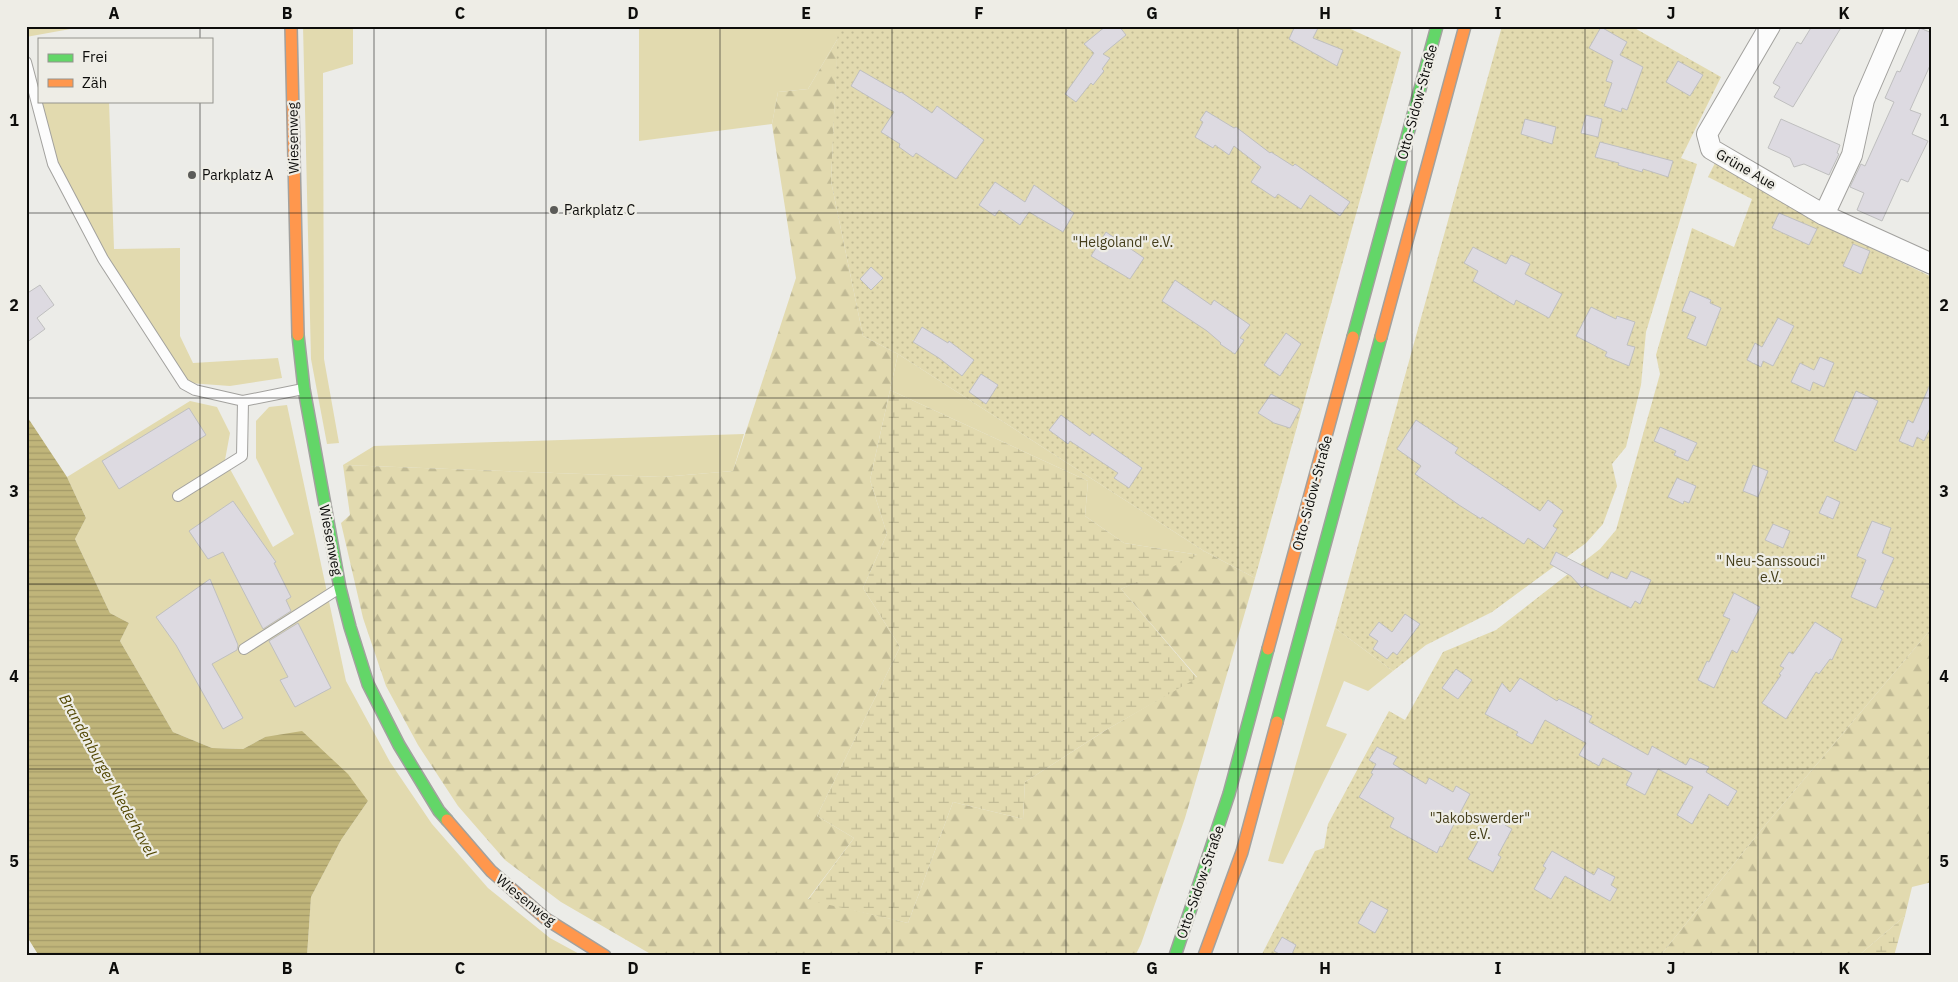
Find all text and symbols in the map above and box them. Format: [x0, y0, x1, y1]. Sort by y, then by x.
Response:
text: A [109, 3, 120, 23]
text: B [282, 3, 293, 23]
text: C [455, 3, 465, 23]
text: D [627, 3, 639, 23]
text: E [801, 3, 811, 23]
text: F [974, 3, 984, 23]
text: G [1146, 3, 1158, 23]
text: H [1319, 3, 1331, 23]
text: I [1495, 3, 1502, 23]
text: J [1667, 3, 1675, 23]
text: K [1838, 3, 1850, 23]
legend [38, 38, 212, 102]
street label: Otto-Sidow-Straße [1393, 42, 1441, 162]
text: Frei [82, 47, 108, 66]
text: Zäh [82, 73, 107, 92]
street label: Wiesenweg [283, 101, 303, 174]
text: 1 [9, 110, 19, 130]
text: 1 [1939, 110, 1949, 130]
street label: Grüne Aue [1713, 145, 1780, 194]
place label: Parkplatz A [202, 166, 273, 184]
marker: Parkplatz A [186, 169, 198, 181]
place label: Parkplatz C [564, 201, 635, 219]
marker: Parkplatz C [548, 204, 560, 216]
park label: "Helgoland" e.V. [1073, 233, 1173, 251]
text: 2 [9, 295, 19, 315]
text: 2 [1939, 295, 1949, 315]
street label: Otto-Sidow-Straße [1288, 433, 1336, 553]
text: 3 [9, 481, 19, 501]
text: 3 [1939, 481, 1949, 501]
street label: Wiesenweg [315, 503, 347, 578]
park label: " Neu-Sanssouci" e.V. [1716, 552, 1826, 586]
text: 4 [9, 666, 19, 686]
text: 4 [1939, 666, 1949, 686]
water label: Brandenburger Niederhavel [55, 690, 161, 860]
park label: "Jakobswerder" e.V. [1430, 809, 1530, 843]
street label: Otto-Sidow-Straße [1172, 823, 1228, 941]
text: 5 [9, 851, 19, 871]
text: 5 [1939, 851, 1949, 871]
street label: Wiesenweg [492, 870, 560, 930]
text: A [109, 958, 120, 978]
text: B [282, 958, 293, 978]
text: C [455, 958, 465, 978]
text: D [627, 958, 639, 978]
text: E [801, 958, 811, 978]
text: F [974, 958, 984, 978]
text: G [1146, 958, 1158, 978]
text: H [1319, 958, 1331, 978]
text: I [1495, 958, 1502, 978]
text: J [1667, 958, 1675, 978]
text: K [1838, 958, 1850, 978]

